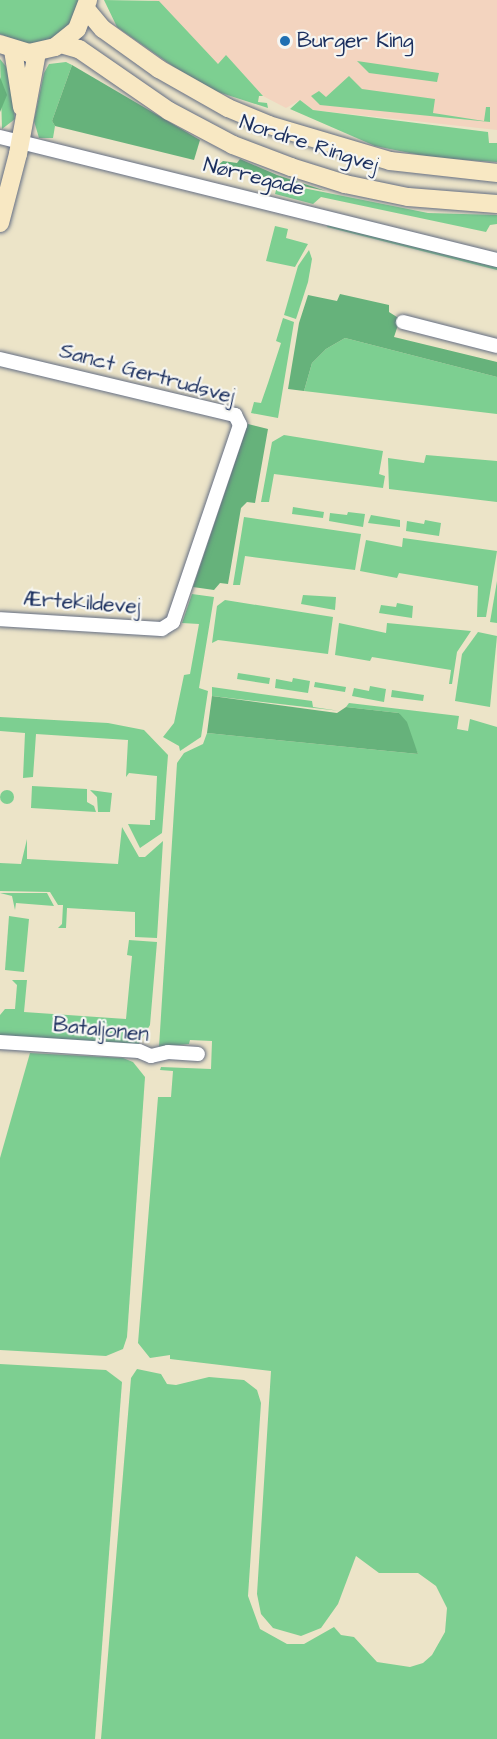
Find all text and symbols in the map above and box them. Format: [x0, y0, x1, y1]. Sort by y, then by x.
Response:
place label: Burger King [297, 28, 414, 54]
marker: Burger King [278, 34, 292, 48]
street label: Nordre Ringvej [237, 110, 381, 178]
street label: Nørregade [201, 152, 307, 202]
street label: Sanct Gertrudsvej [57, 338, 237, 410]
street label: Ærtekildevej [23, 586, 141, 620]
street label: Bataljonen [52, 1012, 150, 1048]

